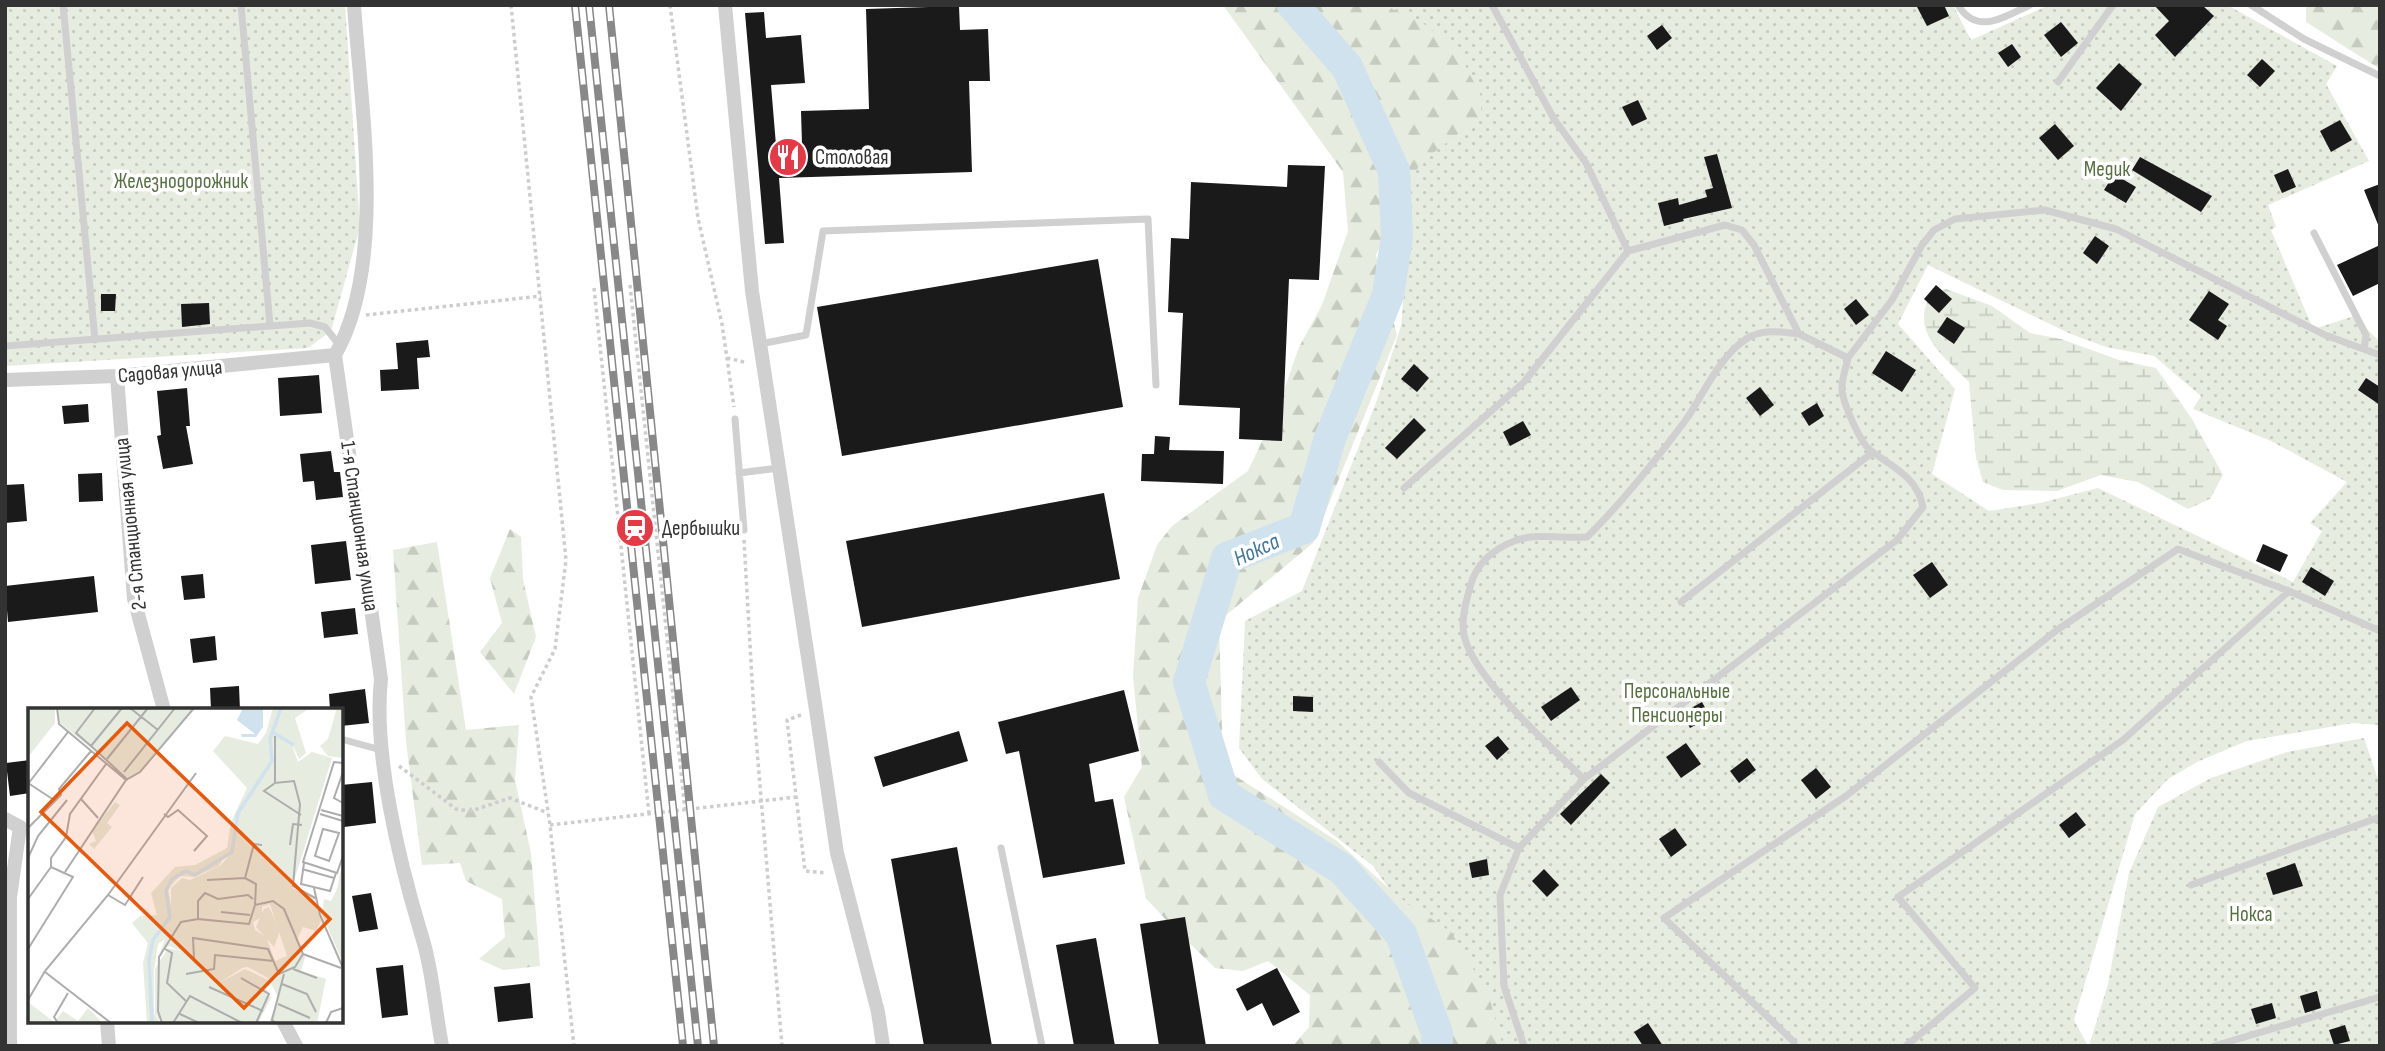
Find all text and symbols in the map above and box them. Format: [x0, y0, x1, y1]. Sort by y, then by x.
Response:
restaurant icon: Столовая [767, 136, 809, 178]
place label: Столовая [815, 145, 888, 170]
park label: Медик [2084, 157, 2130, 182]
park label: Железнодорожник [114, 169, 248, 194]
street label: Садовая улица [117, 354, 223, 389]
street label: 2-я Станционная улица [109, 437, 152, 611]
street label: 1-я Станционная улица [335, 439, 384, 613]
station icon: Дербышки [614, 507, 656, 549]
place label: Дербышки [662, 516, 740, 541]
water label: Нокса [1229, 527, 1284, 573]
park label: Персональные Пенсионеры [1624, 679, 1730, 728]
inset map [28, 708, 343, 1023]
park label: Нокса [2229, 902, 2273, 927]

